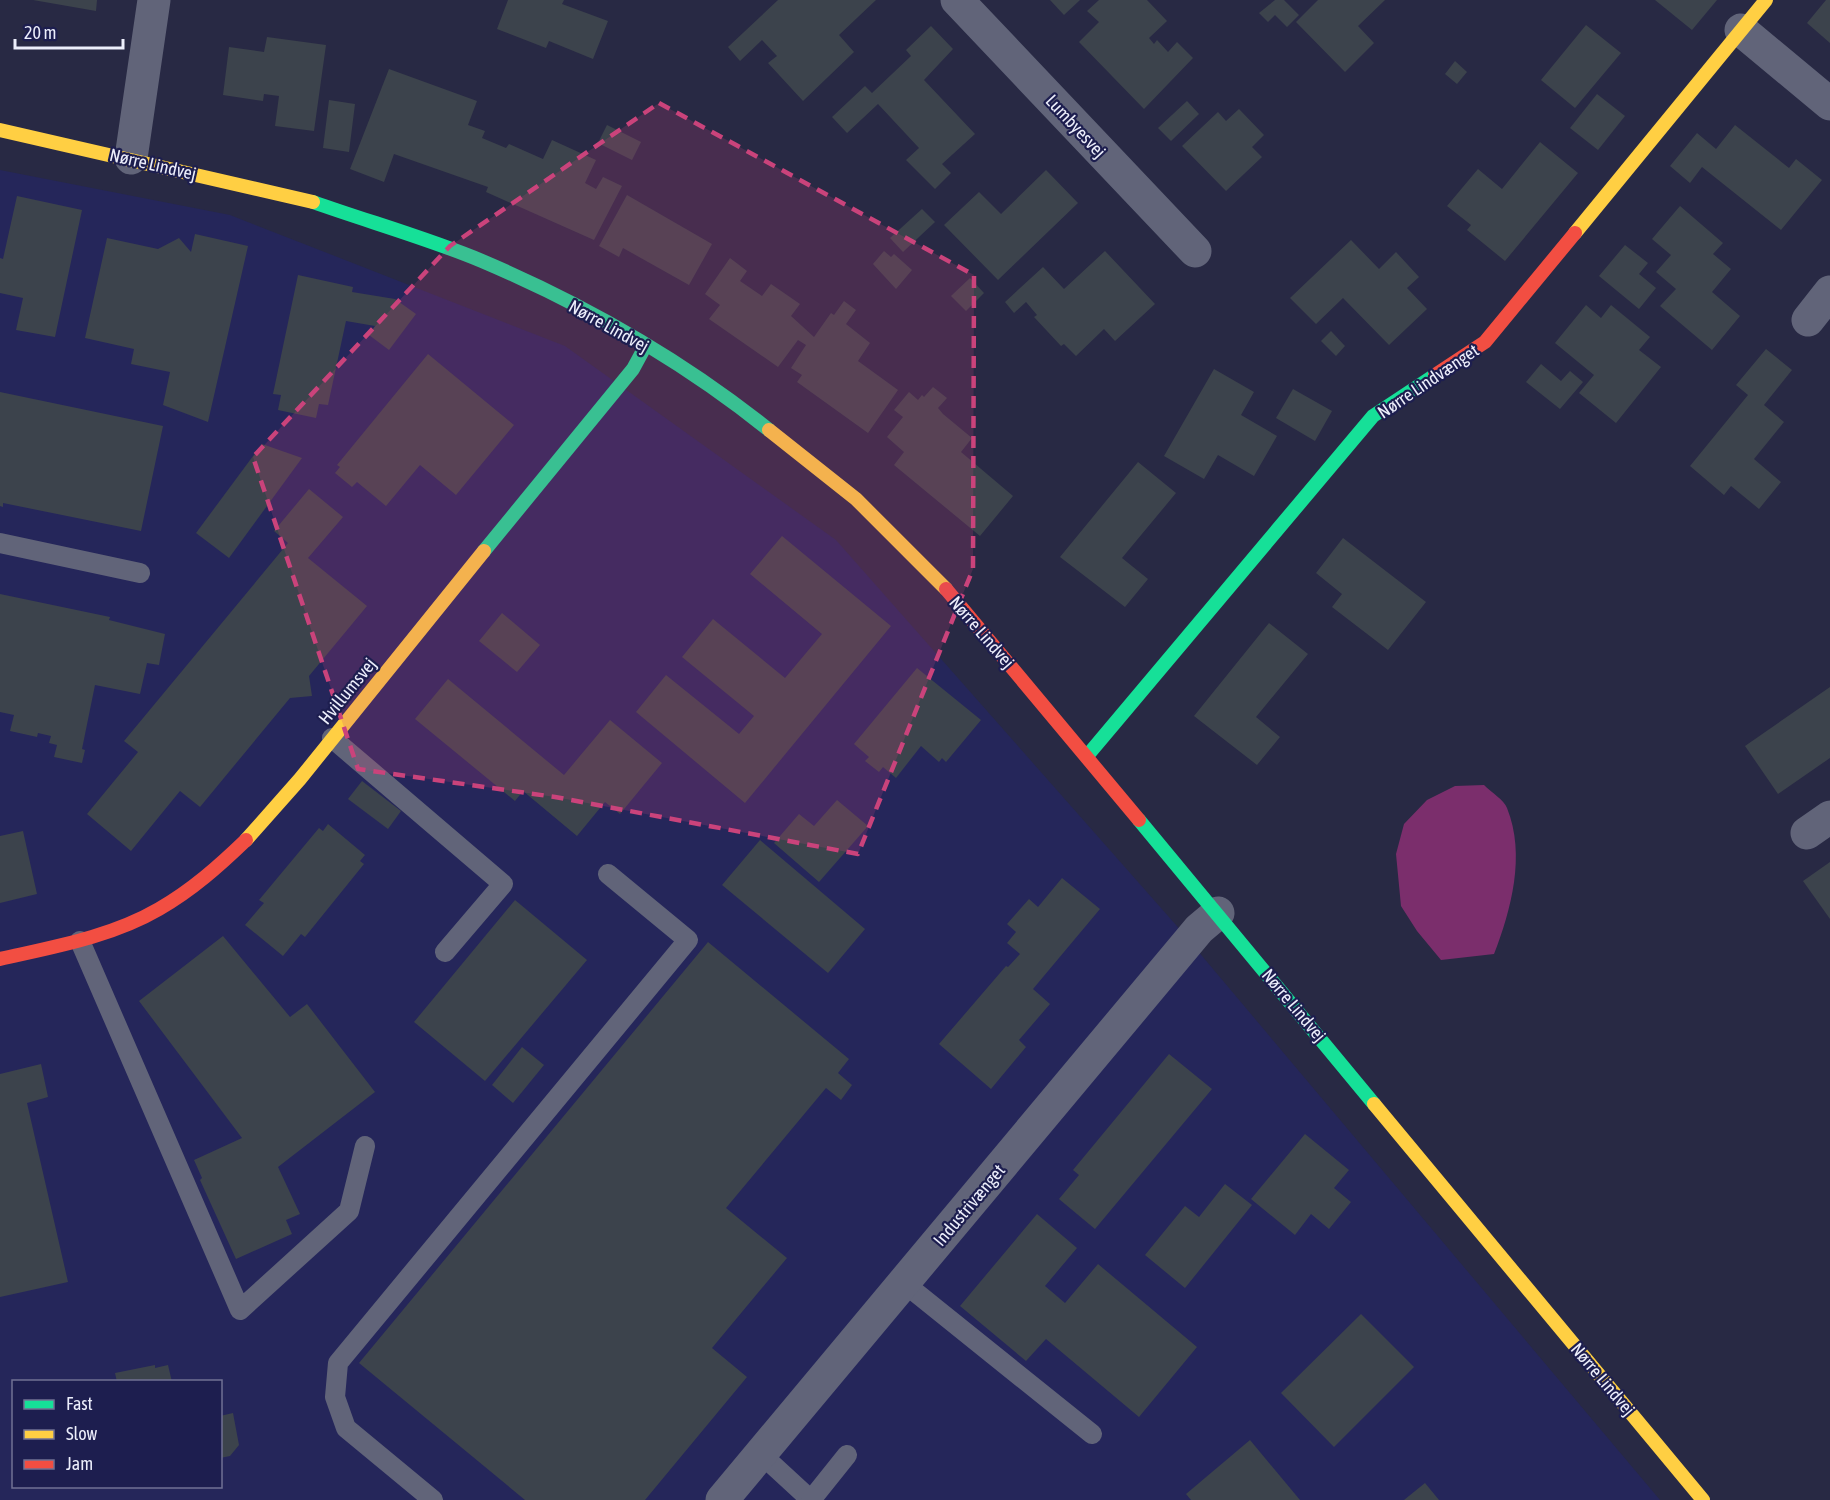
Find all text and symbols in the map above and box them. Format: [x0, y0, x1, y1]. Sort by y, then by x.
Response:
scale bar [15, 12, 123, 50]
text: 20 m [24, 22, 56, 43]
street label: Lumbyesvej [1042, 90, 1110, 162]
street label: Nørre Lindvej [108, 144, 198, 184]
street label: Nørre Lindvej [565, 295, 653, 357]
street label: Nørre Lindvænget [1374, 340, 1482, 422]
street label: Nørre Lindvej [945, 592, 1019, 672]
street label: Hvillumsvej [314, 654, 380, 728]
street label: Nørre Lindvej [1258, 964, 1330, 1046]
street label: Industrivænget [929, 1160, 1009, 1250]
street label: Nørre Lindvej [1567, 1338, 1639, 1420]
legend [12, 1380, 222, 1488]
text: Fast [66, 1393, 93, 1414]
text: Slow [66, 1423, 97, 1444]
text: Jam [66, 1453, 93, 1474]

